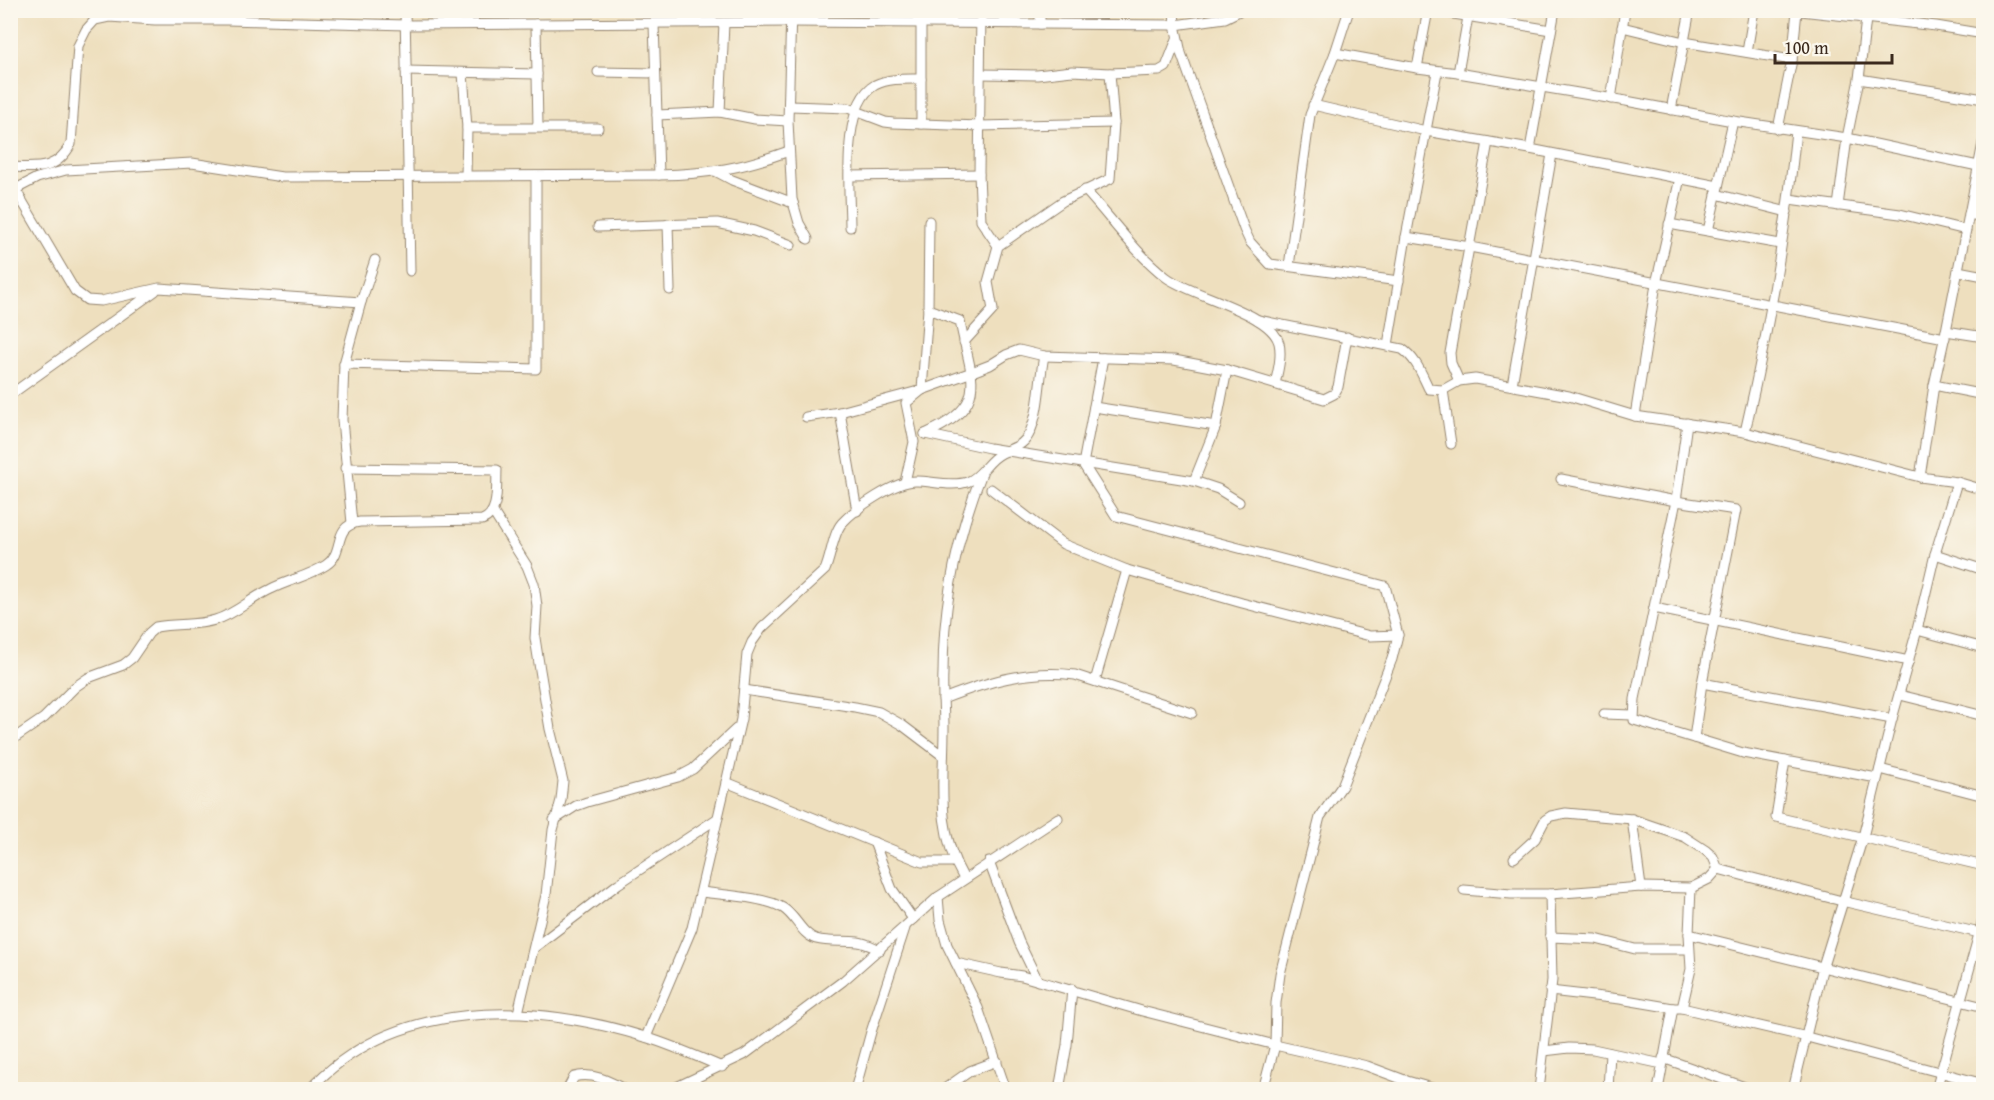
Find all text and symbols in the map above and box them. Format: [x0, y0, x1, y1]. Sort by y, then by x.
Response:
scale bar [1775, 27, 1892, 65]
text: 100 m [1784, 34, 1829, 61]

